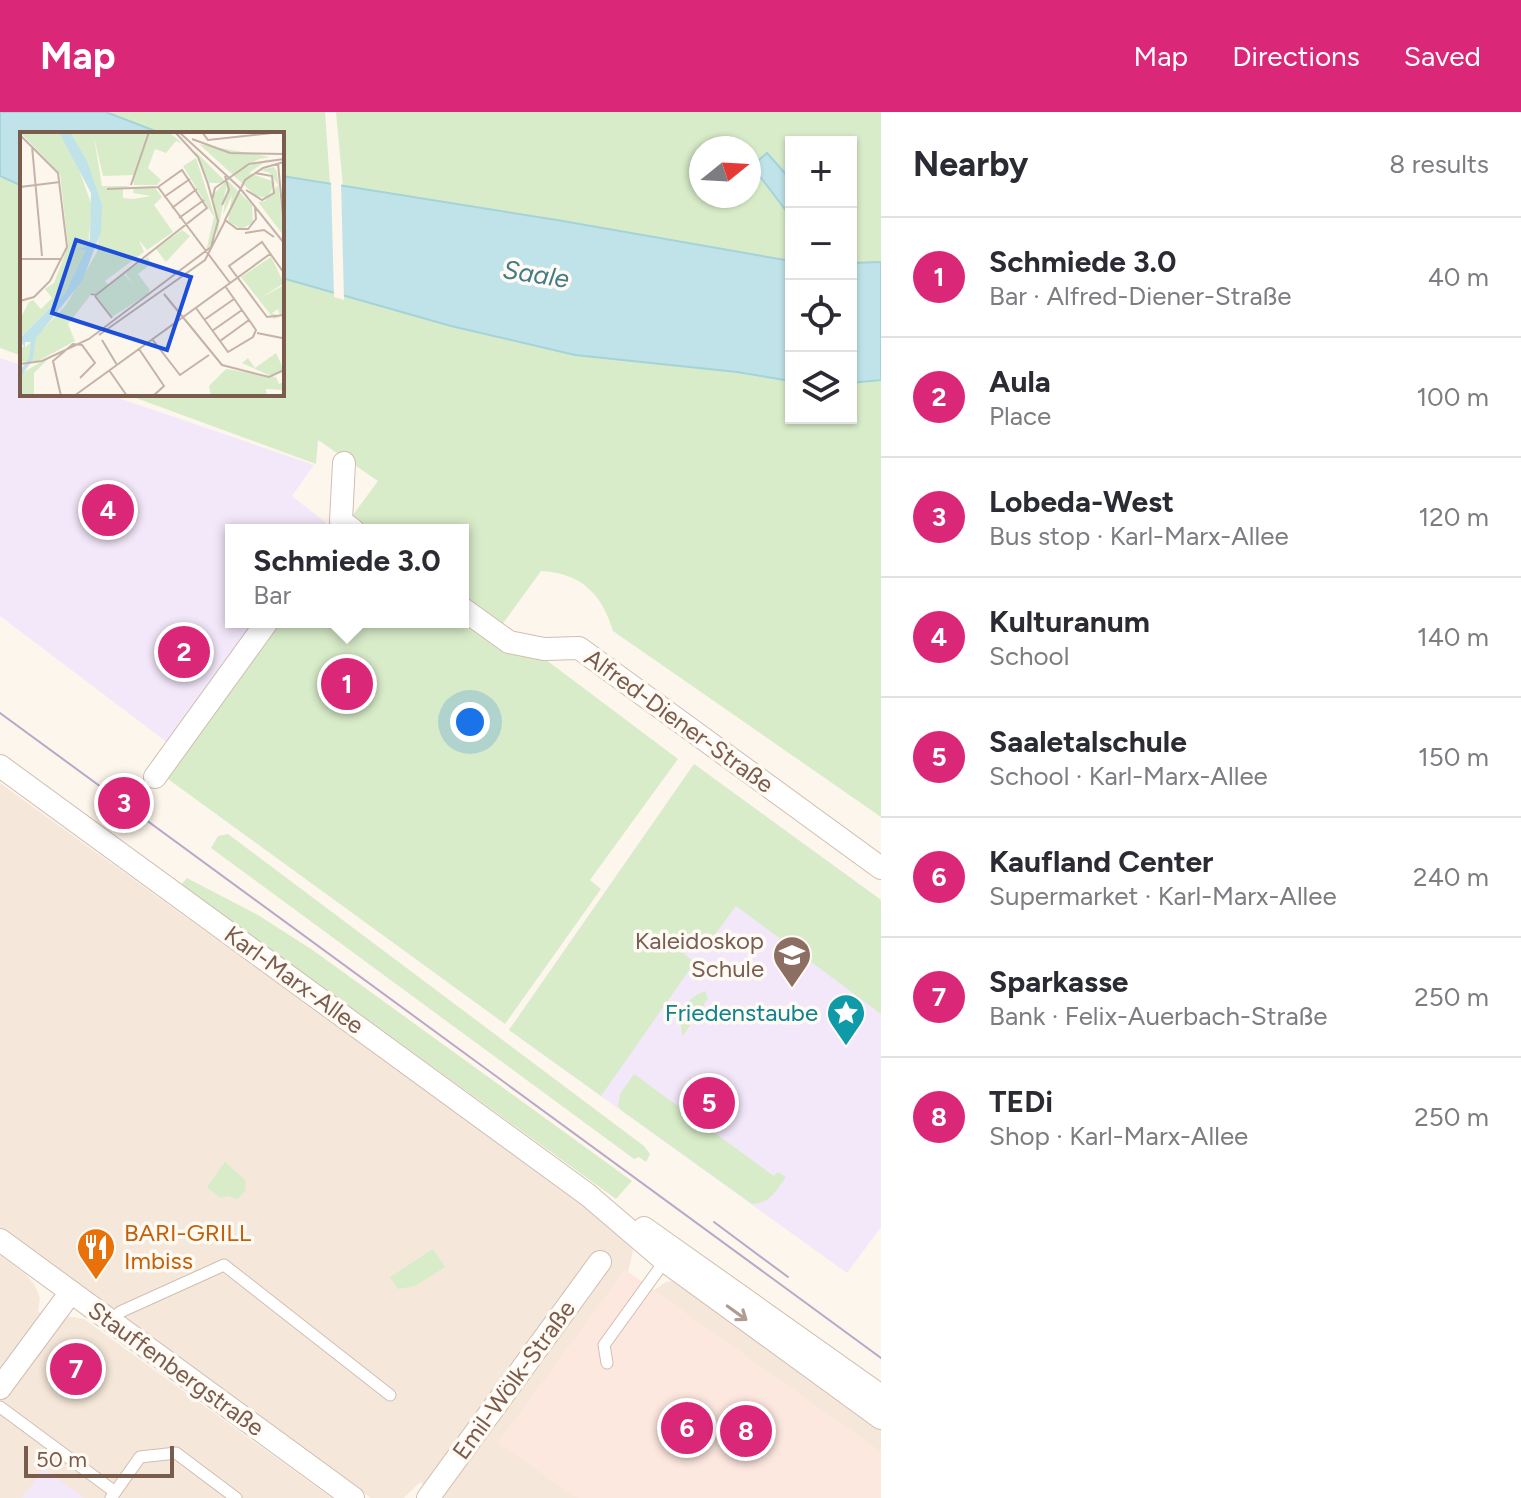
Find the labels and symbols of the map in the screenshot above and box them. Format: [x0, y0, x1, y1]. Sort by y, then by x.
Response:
inset map [20, 132, 284, 396]
north arrow [689, 136, 761, 208]
water label: Saale [501, 253, 571, 295]
pin: 4 [82, 480, 134, 540]
pin: 2 [158, 622, 210, 682]
street label: Alfred-Diener-Straße [579, 642, 779, 799]
pin: 1 [321, 654, 373, 714]
your location [450, 702, 490, 742]
pin: 3 [98, 773, 150, 833]
street label: Karl-Marx-Allee [219, 919, 370, 1040]
place label: Kaleidoskop Schule [635, 926, 764, 983]
school or university icon: Kaleidoskop Schule [771, 934, 813, 989]
place icon: Friedenstaube [825, 992, 867, 1047]
place label: Friedenstaube [665, 998, 818, 1027]
pin: 5 [683, 1073, 735, 1133]
place label: BARI-GRILL Imbiss [124, 1218, 252, 1275]
restaurant icon: BARI-GRILL Imbiss [75, 1226, 117, 1281]
street label: Stauffenbergstraße [83, 1295, 270, 1442]
street label: Emil-Wölk-Straße [446, 1295, 581, 1465]
one-way arrow [725, 1305, 747, 1321]
pin: 7 [50, 1339, 102, 1399]
pin: 6 [661, 1398, 713, 1458]
pin: 8 [720, 1401, 772, 1461]
scale bar [24, 1442, 174, 1478]

